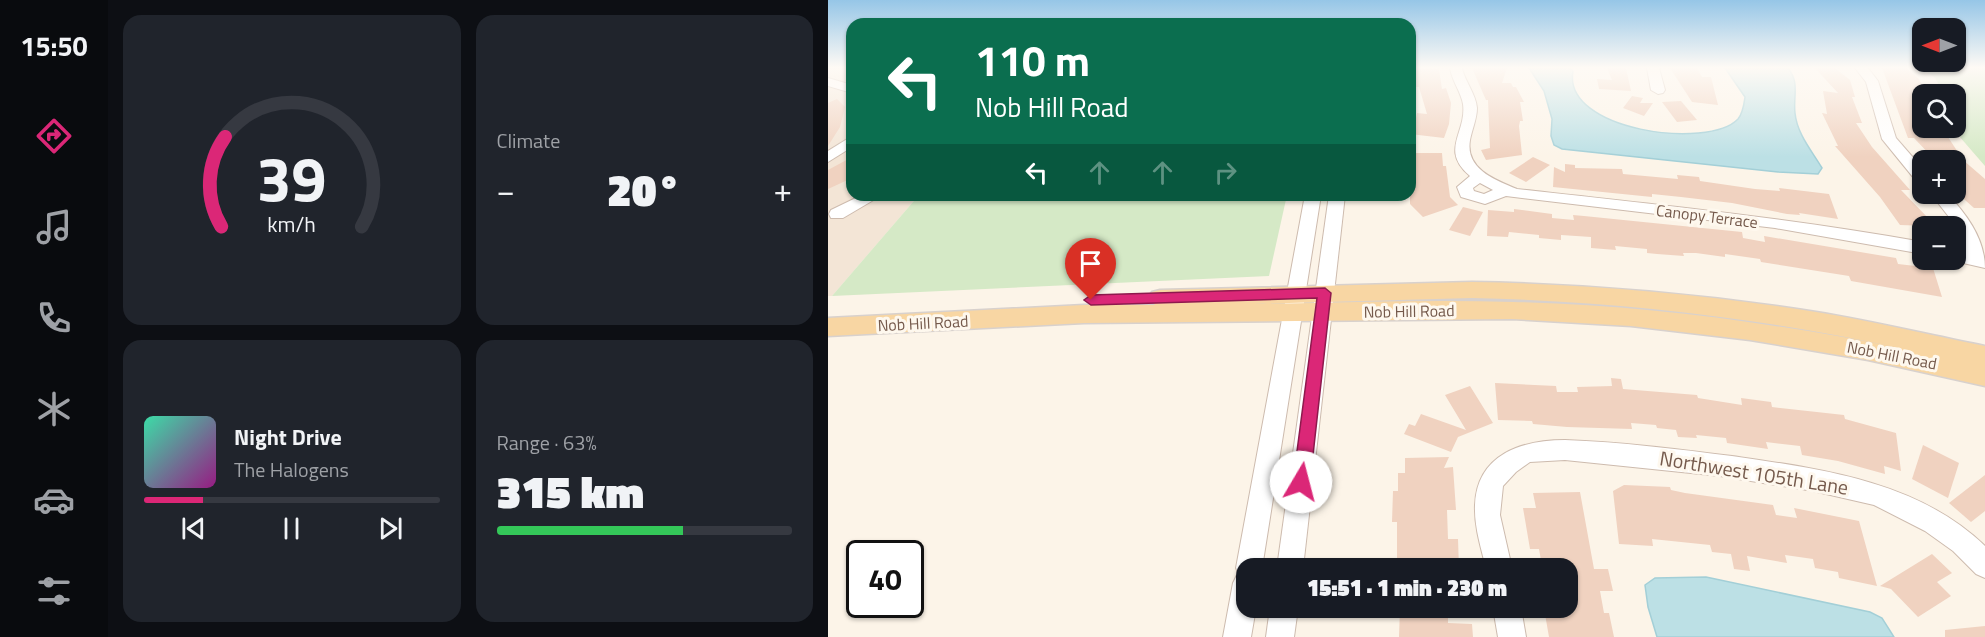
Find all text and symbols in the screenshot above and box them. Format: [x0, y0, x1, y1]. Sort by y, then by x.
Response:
north arrow [1912, 18, 1966, 72]
map controls [1912, 18, 1966, 270]
text: 15:50 [20, 25, 88, 66]
text: 110 m [975, 28, 1090, 92]
icon: left [876, 42, 954, 120]
button: search [1912, 84, 1966, 138]
text: Nob Hill Road [975, 86, 1129, 127]
icon: directions [33, 115, 75, 157]
text: Climate [497, 125, 560, 156]
text: 39 [257, 130, 327, 225]
button: + [1912, 150, 1966, 204]
text: 20° [607, 155, 681, 223]
icon: left [1020, 156, 1053, 189]
icon: ahead [1083, 156, 1116, 189]
icon: ahead [1146, 156, 1179, 189]
icon: right [1209, 156, 1242, 189]
text: − [497, 165, 515, 215]
text: + [774, 165, 792, 215]
street label: Canopy Terrace [1655, 198, 1759, 234]
icon: music [33, 206, 75, 248]
text: km/h [267, 208, 316, 240]
button: − [1912, 216, 1966, 270]
pin [1065, 238, 1116, 300]
icon: arrive [1074, 247, 1107, 280]
icon: phone [33, 297, 75, 339]
street label: Nob Hill Road [1363, 298, 1455, 324]
street label: Nob Hill Road [877, 309, 969, 337]
street label: Nob Hill Road [1845, 335, 1939, 375]
icon: climate [33, 388, 75, 430]
text: Night Drive [234, 420, 342, 454]
text: Range · 63% [497, 427, 597, 458]
street label: Northwest 105th Lane [1657, 442, 1851, 503]
position arrow [1269, 450, 1333, 514]
text: The Halogens [234, 454, 349, 485]
text: 315 km [497, 457, 644, 525]
icon: car [33, 479, 75, 521]
icon: previous [177, 512, 210, 545]
icon: pause [275, 512, 308, 545]
icon: next [374, 512, 407, 545]
speed limit sign: 40 [846, 540, 924, 618]
icon: filters [33, 570, 75, 612]
text: 15:51 · 1 min · 230 m [1307, 571, 1507, 605]

